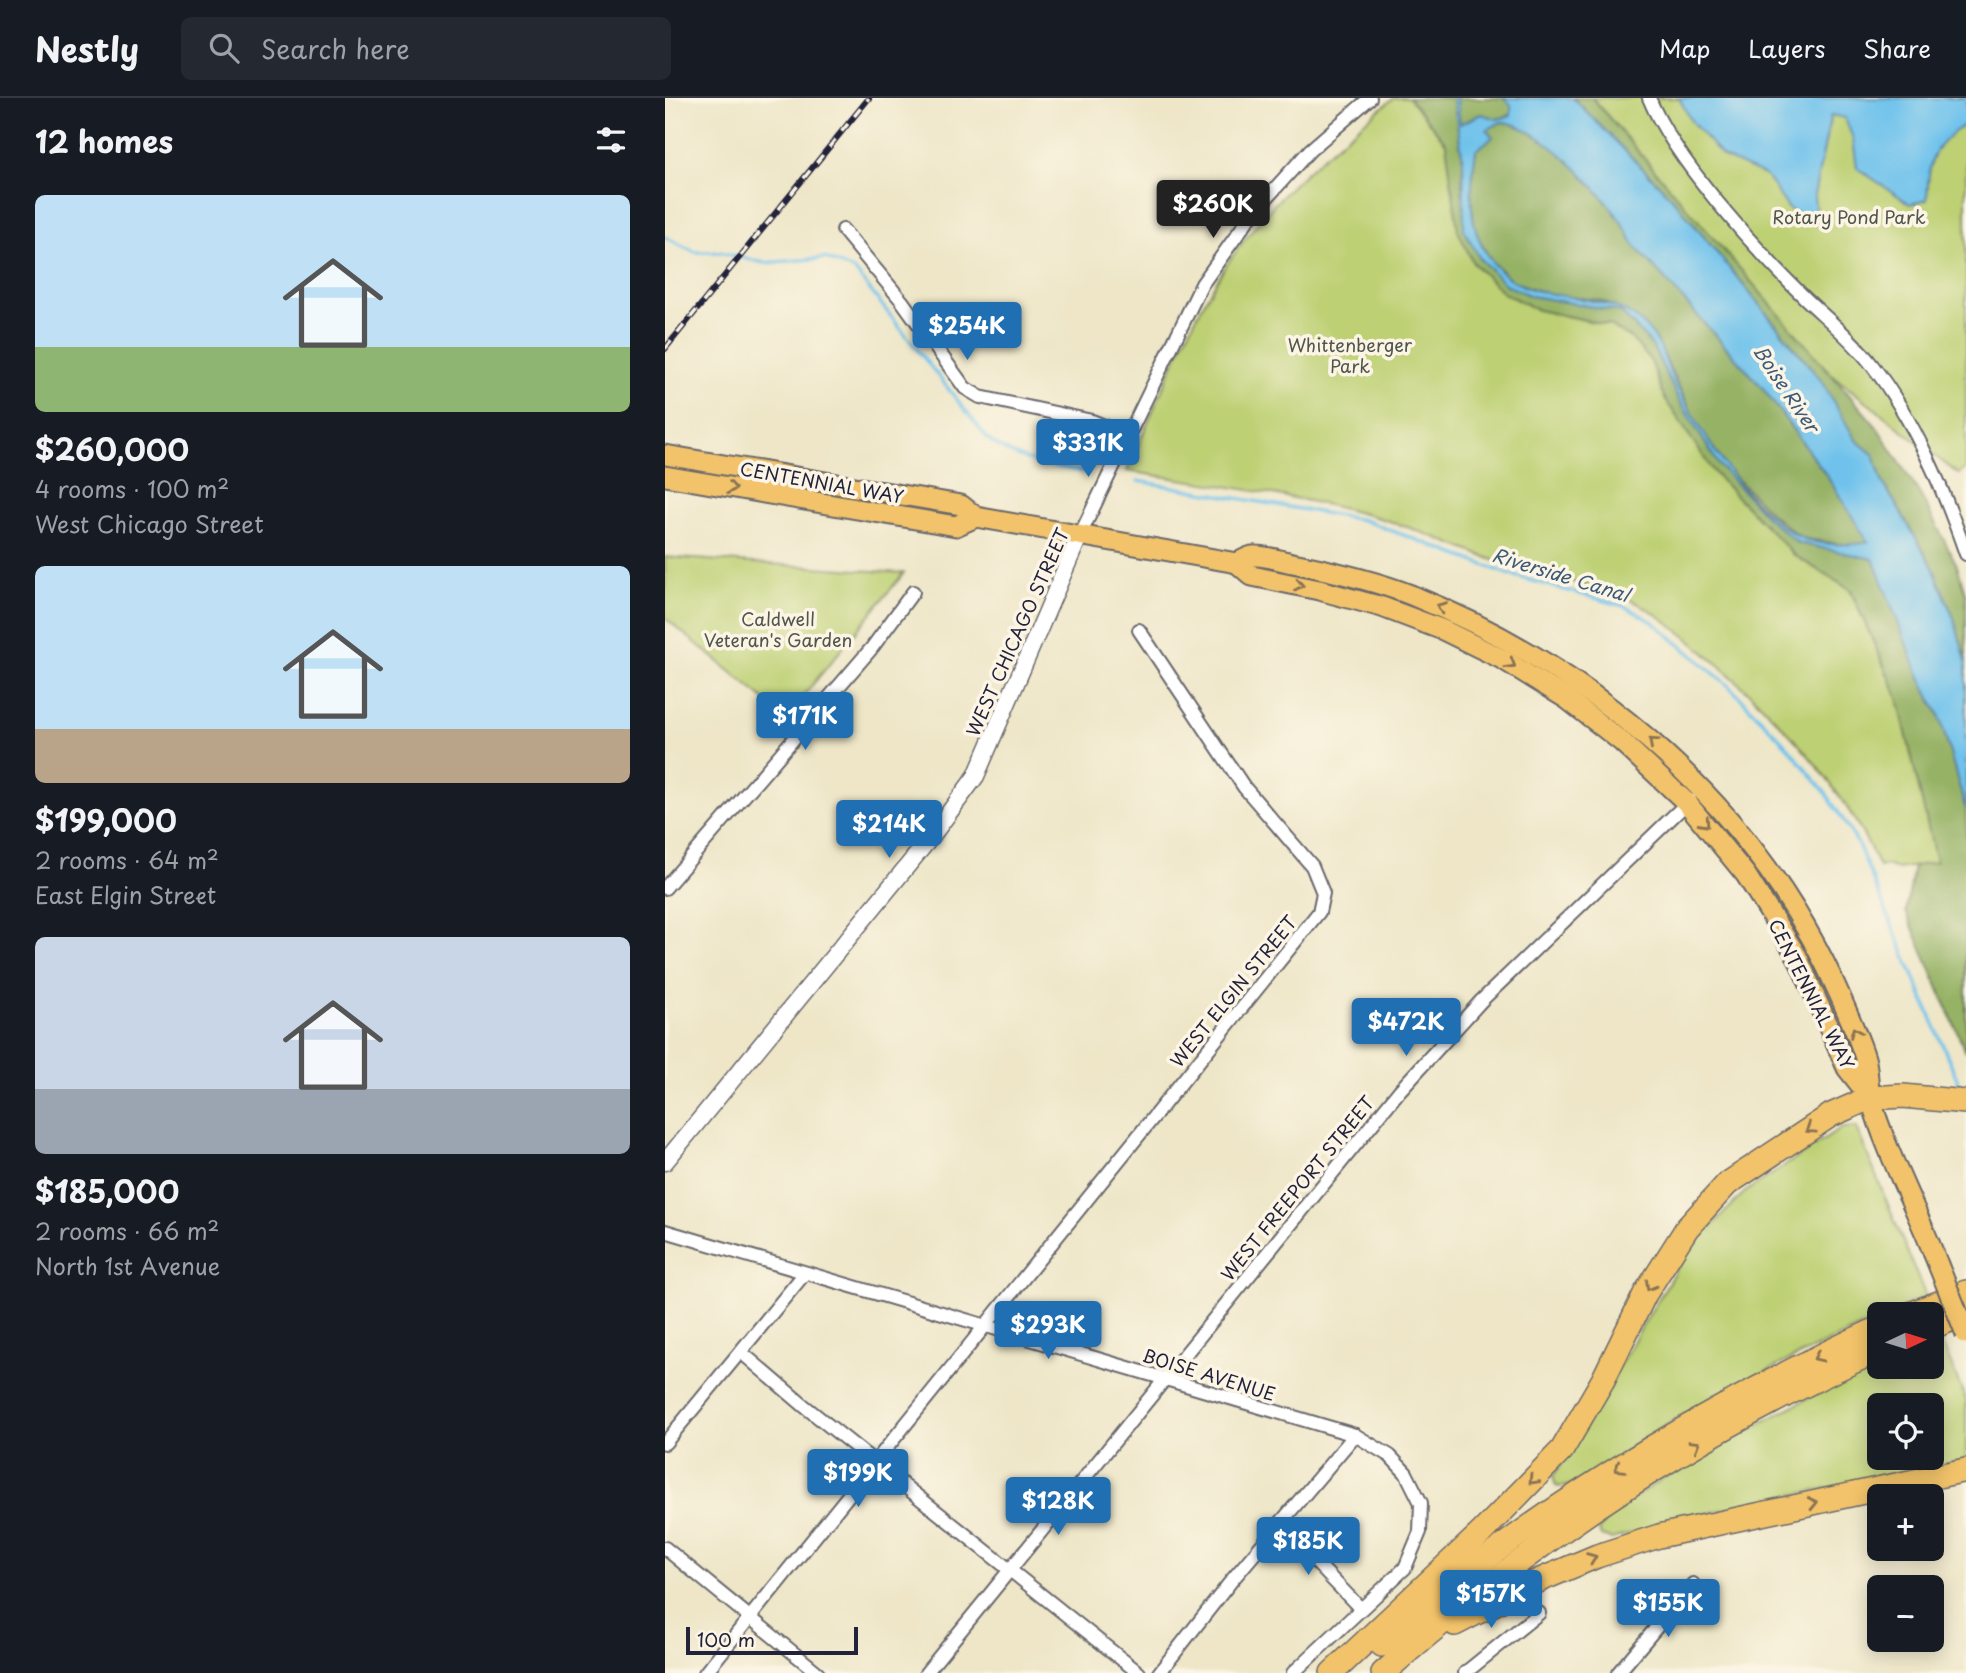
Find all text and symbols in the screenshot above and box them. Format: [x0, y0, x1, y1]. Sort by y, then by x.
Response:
search box [181, 17, 671, 80]
text: Nestly [35, 23, 139, 73]
icon: search [205, 29, 243, 67]
text: Search here [261, 29, 410, 68]
text: Map [1659, 30, 1710, 66]
text: Layers [1748, 30, 1825, 66]
text: Share [1863, 30, 1931, 66]
text: 12 homes [35, 118, 173, 163]
icon: filters [592, 121, 630, 159]
pin: $260K [1164, 180, 1262, 240]
text: $260K [1173, 185, 1253, 220]
park label: Rotary Pond Park [1772, 203, 1926, 230]
icon: home [270, 240, 396, 366]
pin: $254K [918, 302, 1016, 362]
text: $254K [929, 307, 1005, 342]
park label: Whittenberger Park [1288, 331, 1413, 379]
water label: Boise River [1747, 338, 1829, 440]
pin: $331K [1039, 420, 1137, 479]
text: $331K [1052, 424, 1124, 459]
text: $260,000 [35, 426, 189, 471]
street label: CENTENNIAL WAY [738, 454, 906, 510]
text: 4 rooms · 100 m² [35, 471, 229, 506]
one-way arrow [726, 480, 738, 495]
text: West Chicago Street [35, 506, 264, 541]
street label: WEST CHICAGO STREET [959, 523, 1075, 740]
water label: Riverside Canal [1489, 540, 1636, 609]
one-way arrow [1293, 577, 1305, 592]
one-way arrow [1436, 602, 1448, 616]
park label: Caldwell Veteran's Garden [704, 605, 852, 653]
icon: home [270, 611, 396, 737]
one-way arrow [1504, 656, 1517, 669]
pin: $171K [756, 692, 854, 752]
text: $171K [772, 697, 838, 732]
one-way arrow [1648, 738, 1661, 750]
text: $199,000 [35, 797, 177, 842]
pin: $214K [840, 800, 938, 860]
text: $214K [852, 805, 926, 840]
one-way arrow [1697, 815, 1709, 828]
text: 2 rooms · 64 m² [35, 842, 219, 877]
text: East Elgin Street [35, 877, 216, 912]
street label: WEST ELGIN STREET [1163, 909, 1303, 1073]
street label: CENTENNIAL WAY [1762, 914, 1862, 1074]
icon: home [270, 982, 396, 1108]
pin: $472K [1357, 998, 1455, 1058]
text: $472K [1368, 1003, 1444, 1038]
one-way arrow [1849, 1027, 1863, 1039]
street label: WEST FREEPORT STREET [1214, 1089, 1381, 1286]
one-way arrow [1805, 1121, 1818, 1133]
text: $185,000 [35, 1168, 179, 1213]
text: 2 rooms · 66 m² [35, 1213, 219, 1248]
text: North 1st Avenue [35, 1248, 220, 1283]
one-way arrow [1646, 1279, 1659, 1292]
pin: $293K [999, 1302, 1097, 1361]
north arrow [1867, 1302, 1944, 1379]
map controls [1867, 1302, 1944, 1652]
text: $293K [1010, 1306, 1086, 1341]
street label: BOISE AVENUE [1139, 1341, 1279, 1407]
one-way arrow [1812, 1348, 1825, 1362]
button: locate [1867, 1393, 1944, 1470]
one-way arrow [1687, 1440, 1700, 1453]
pin: $199K [809, 1450, 907, 1509]
text: $199K [823, 1454, 893, 1489]
one-way arrow [1614, 1459, 1627, 1472]
one-way arrow [1528, 1471, 1541, 1484]
pin: $128K [1009, 1478, 1107, 1537]
text: $128K [1022, 1482, 1094, 1517]
button: + [1867, 1484, 1944, 1561]
one-way arrow [1807, 1497, 1819, 1511]
pin: $185K [1259, 1518, 1357, 1577]
text: $185K [1273, 1522, 1343, 1557]
one-way arrow [1586, 1552, 1598, 1566]
pin: $157K [1442, 1570, 1540, 1630]
text: $157K [1456, 1575, 1526, 1610]
button: − [1867, 1575, 1944, 1652]
pin: $155K [1619, 1580, 1717, 1639]
text: $155K [1633, 1584, 1703, 1619]
scale bar [686, 1624, 857, 1656]
text: 100 m [697, 1625, 755, 1653]

